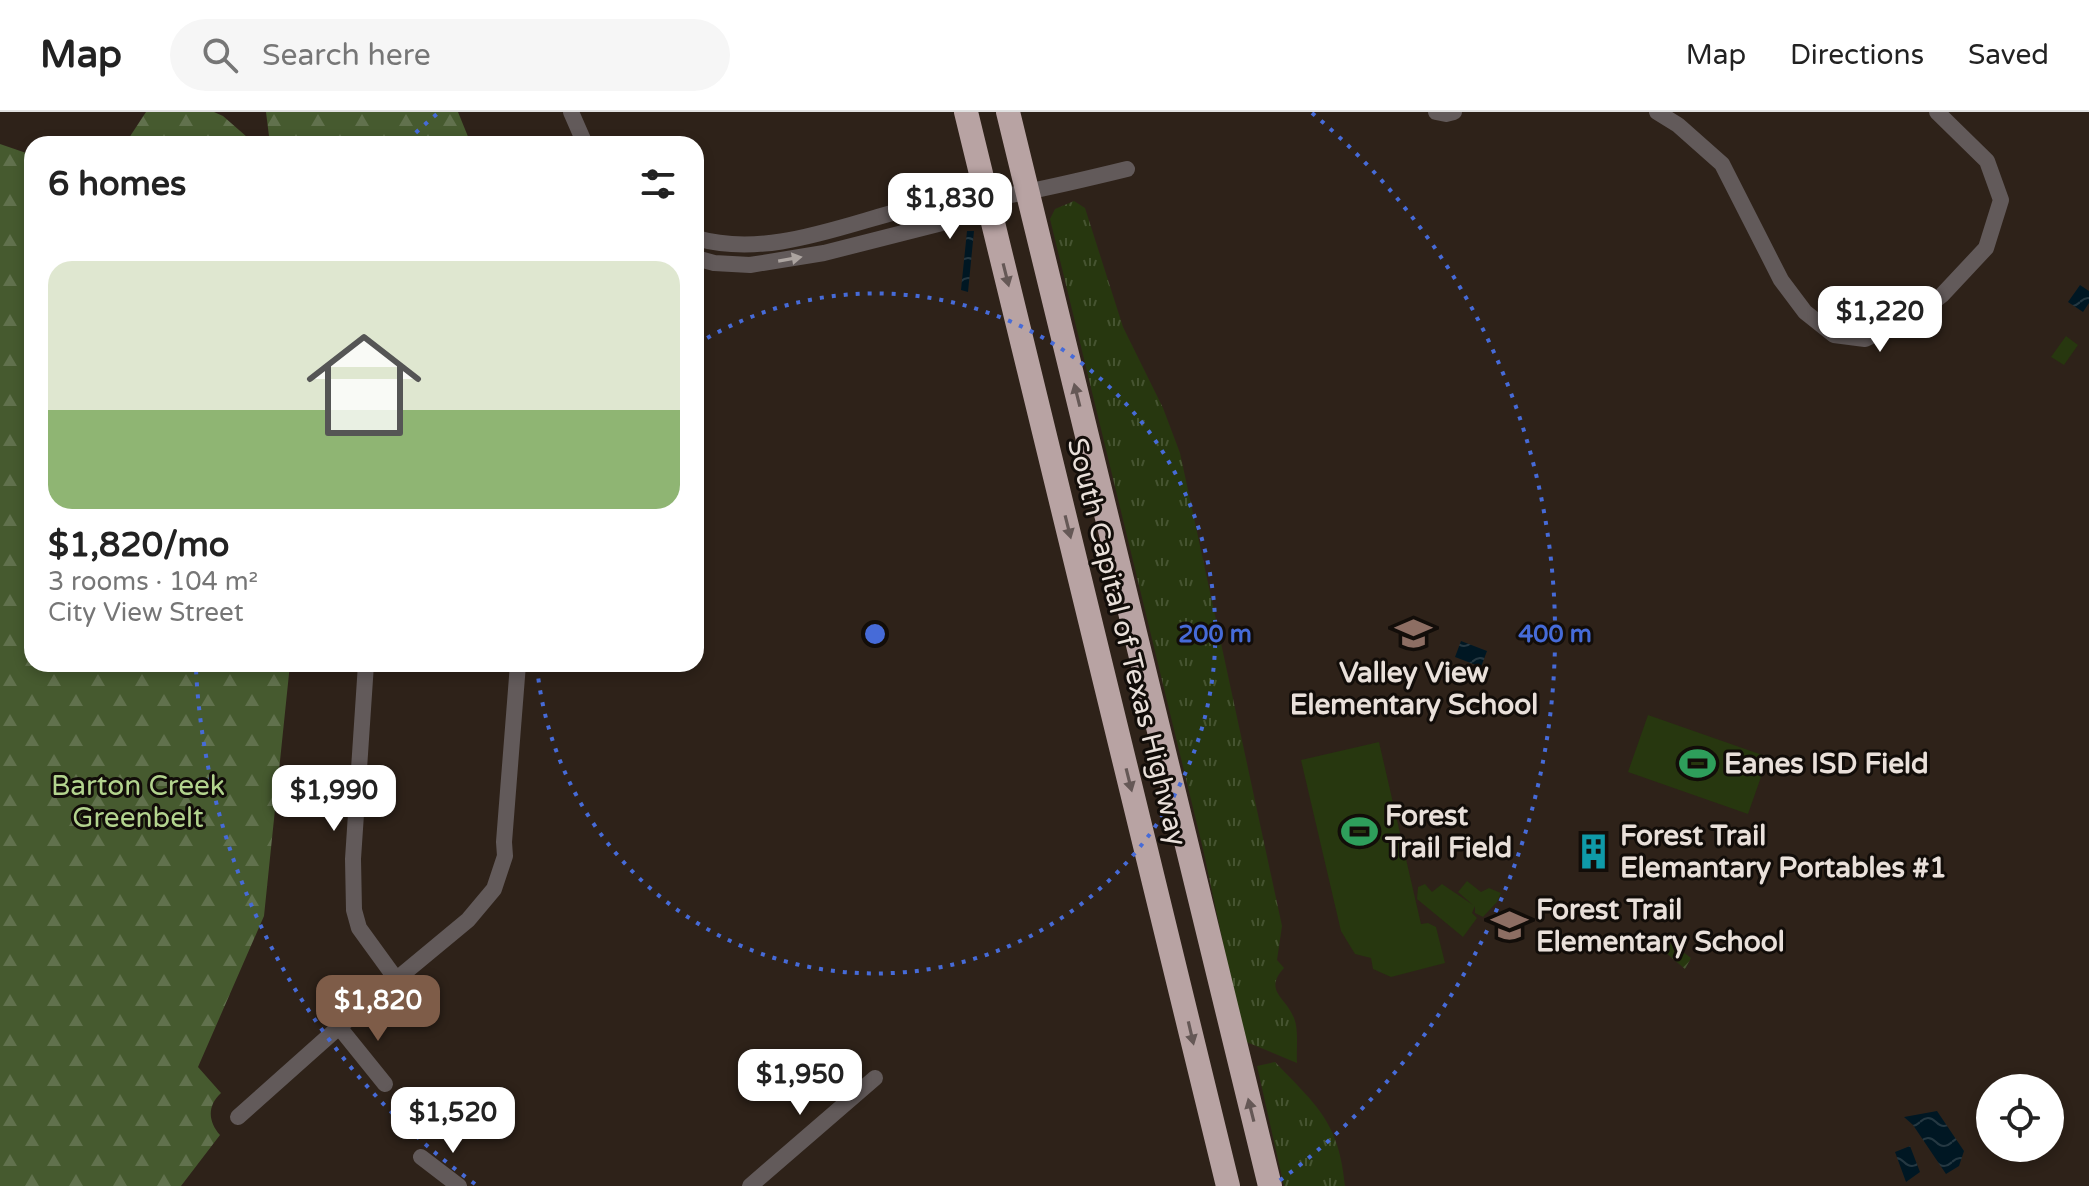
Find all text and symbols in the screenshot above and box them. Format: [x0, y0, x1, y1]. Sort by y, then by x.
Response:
search box [170, 19, 730, 91]
text: Map [40, 32, 122, 78]
icon: search [198, 33, 242, 77]
text: Search here [262, 37, 431, 74]
text: Map [1686, 38, 1746, 72]
text: Directions [1790, 38, 1924, 72]
text: Saved [1968, 38, 2049, 72]
icon: filters [636, 162, 680, 206]
text: 6 homes [48, 164, 186, 205]
pin: $1,830 [885, 173, 1015, 241]
text: $1,830 [906, 183, 994, 214]
one-way arrow [777, 253, 802, 265]
one-way arrow [1000, 262, 1013, 287]
pin: $1,220 [1815, 286, 1945, 354]
text: $1,220 [1836, 296, 1924, 327]
icon: home [292, 313, 436, 457]
one-way arrow [1070, 383, 1082, 408]
street label: South Capital of Texas Highway [1060, 435, 1194, 849]
one-way arrow [1062, 515, 1075, 540]
text: $1,820/mo [48, 525, 229, 566]
text: 3 rooms · 104 m² [48, 566, 258, 597]
text: City View Street [48, 597, 244, 628]
school or university icon: Valley View Elementary School [1395, 614, 1433, 652]
centre of rings [861, 620, 889, 648]
text: 200 m [1178, 620, 1252, 649]
text: 400 m [1518, 620, 1592, 649]
place label: Valley View Elementary School [1290, 656, 1538, 722]
sports icon: Eanes ISD Field [1679, 745, 1717, 783]
place label: Eanes ISD Field [1724, 747, 1929, 781]
pin: $1,990 [269, 765, 399, 833]
one-way arrow [1124, 768, 1136, 793]
park label: Barton Creek Greenbelt [51, 769, 225, 835]
text: $1,990 [290, 775, 378, 806]
place label: Forest Trail Field [1384, 799, 1512, 865]
sports icon: Forest Trail Field [1340, 813, 1378, 851]
place label: Forest Trail Elemantary Portables #1 [1620, 819, 1947, 885]
building icon: Forest Trail Elemantary Portables #1 [1575, 833, 1613, 871]
place label: Forest Trail Elementary School [1536, 893, 1785, 959]
school or university icon: Forest Trail Elementary School [1491, 907, 1529, 945]
pin: $1,820 [313, 975, 443, 1043]
text: $1,820 [334, 985, 422, 1016]
one-way arrow [1185, 1020, 1198, 1045]
pin: $1,950 [735, 1049, 865, 1117]
text: $1,950 [756, 1059, 844, 1090]
map controls [1976, 1074, 2064, 1162]
button: locate [1976, 1074, 2064, 1162]
pin: $1,520 [388, 1087, 518, 1155]
text: $1,520 [409, 1097, 497, 1128]
one-way arrow [1244, 1098, 1257, 1123]

